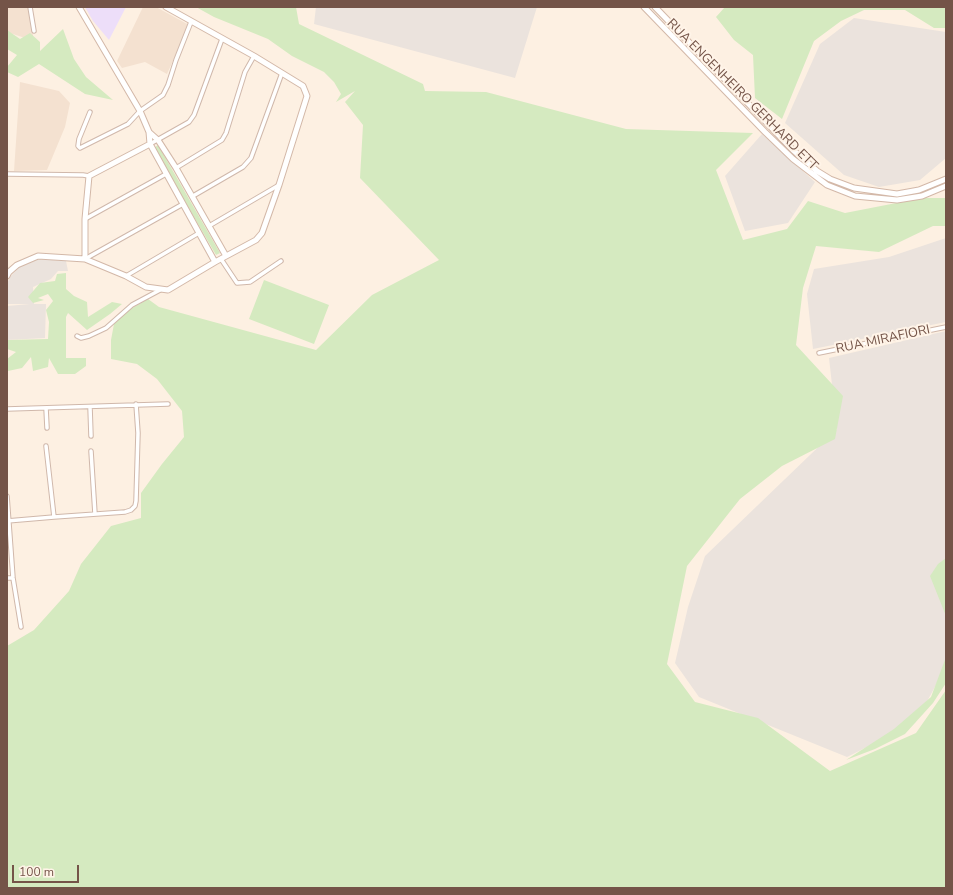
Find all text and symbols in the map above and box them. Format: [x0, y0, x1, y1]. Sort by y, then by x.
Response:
street label: RUA ENGENHEIRO GERHARD ETT [663, 16, 821, 174]
street label: RUA MIRAFIORI [835, 322, 931, 358]
scale bar [14, 857, 81, 883]
text: 100 m [19, 864, 54, 880]

